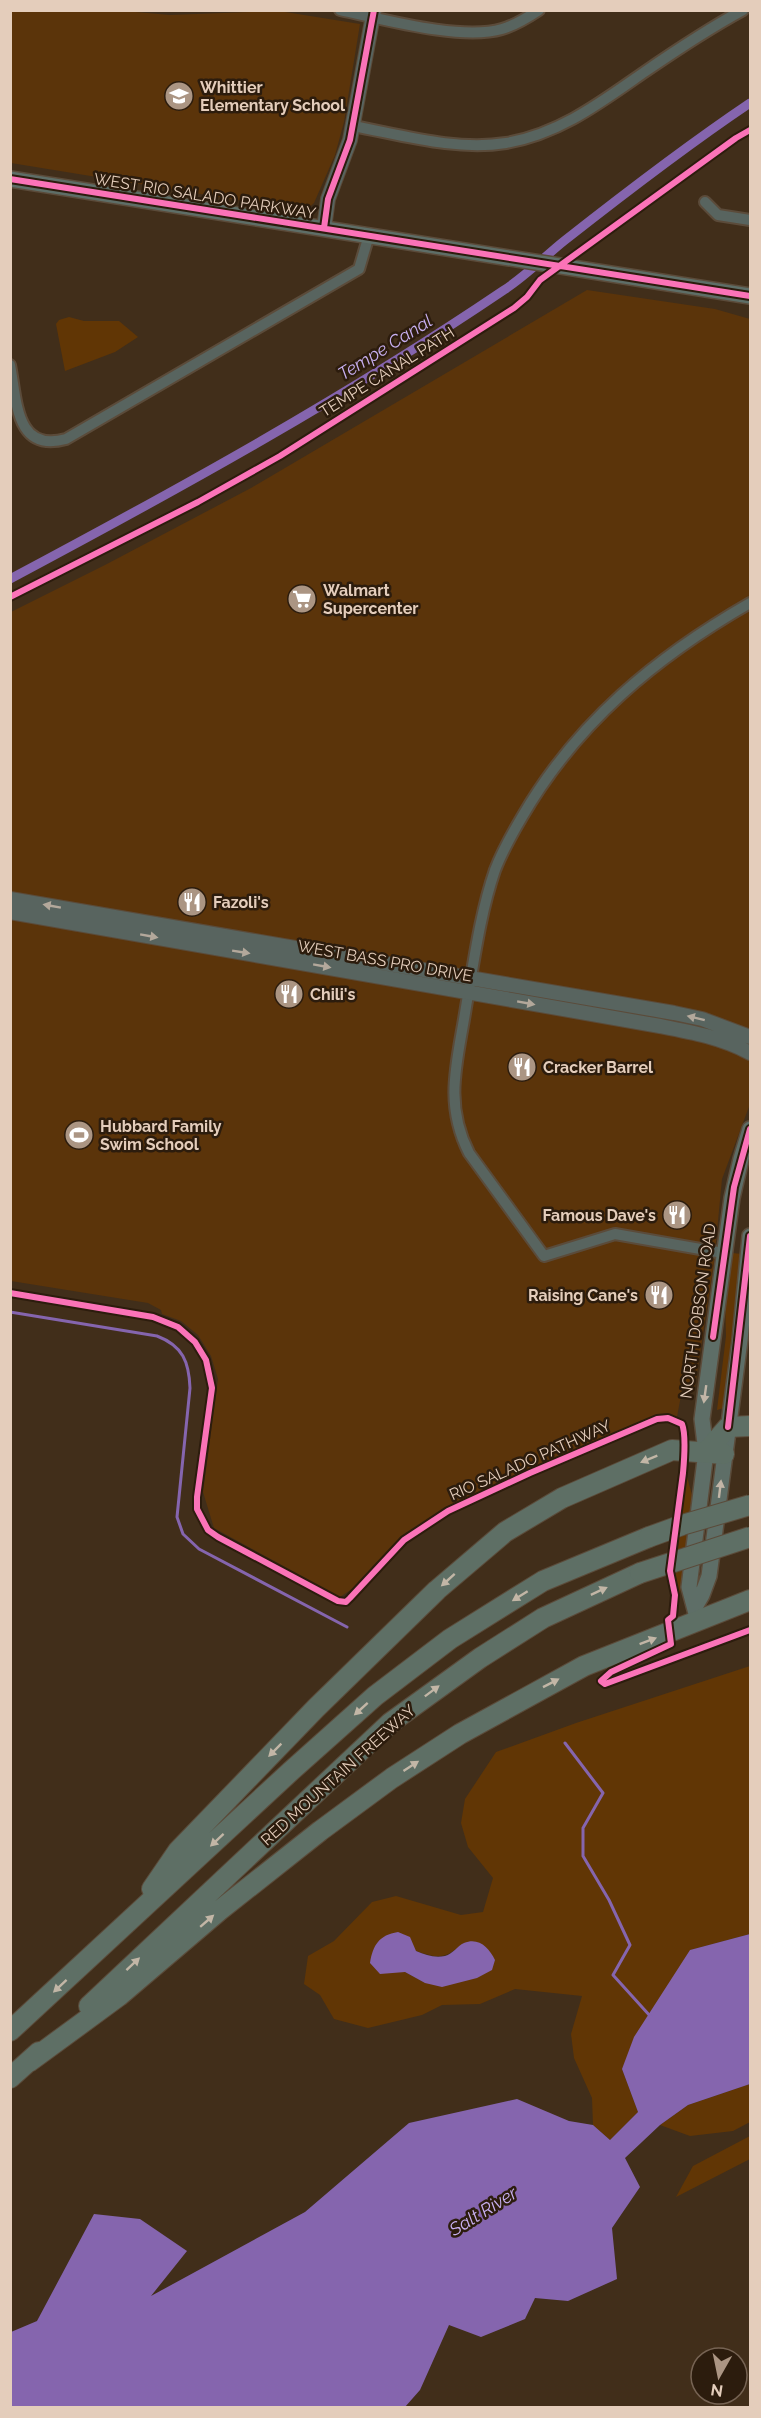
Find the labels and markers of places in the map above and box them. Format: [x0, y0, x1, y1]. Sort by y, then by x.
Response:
place label: Whittier Elementary School [200, 78, 346, 115]
school or university icon: Whittier Elementary School [163, 80, 195, 112]
place label: Walmart Supercenter [323, 581, 418, 618]
supermarket icon: Walmart Supercenter [286, 583, 318, 615]
restaurant icon: Fazoli's [176, 886, 208, 918]
place label: Fazoli's [213, 893, 269, 912]
restaurant icon: Chili's [273, 978, 305, 1010]
place label: Chili's [310, 985, 355, 1004]
restaurant icon: Cracker Barrel [506, 1051, 538, 1083]
place label: Cracker Barrel [543, 1058, 654, 1077]
place label: Hubbard Family Swim School [100, 1117, 222, 1154]
sports icon: Hubbard Family Swim School [63, 1119, 95, 1151]
restaurant icon: Famous Dave's [661, 1199, 693, 1231]
place label: Famous Dave's [543, 1206, 656, 1225]
restaurant icon: Raising Cane's [643, 1279, 675, 1311]
place label: Raising Cane's [528, 1286, 638, 1305]

